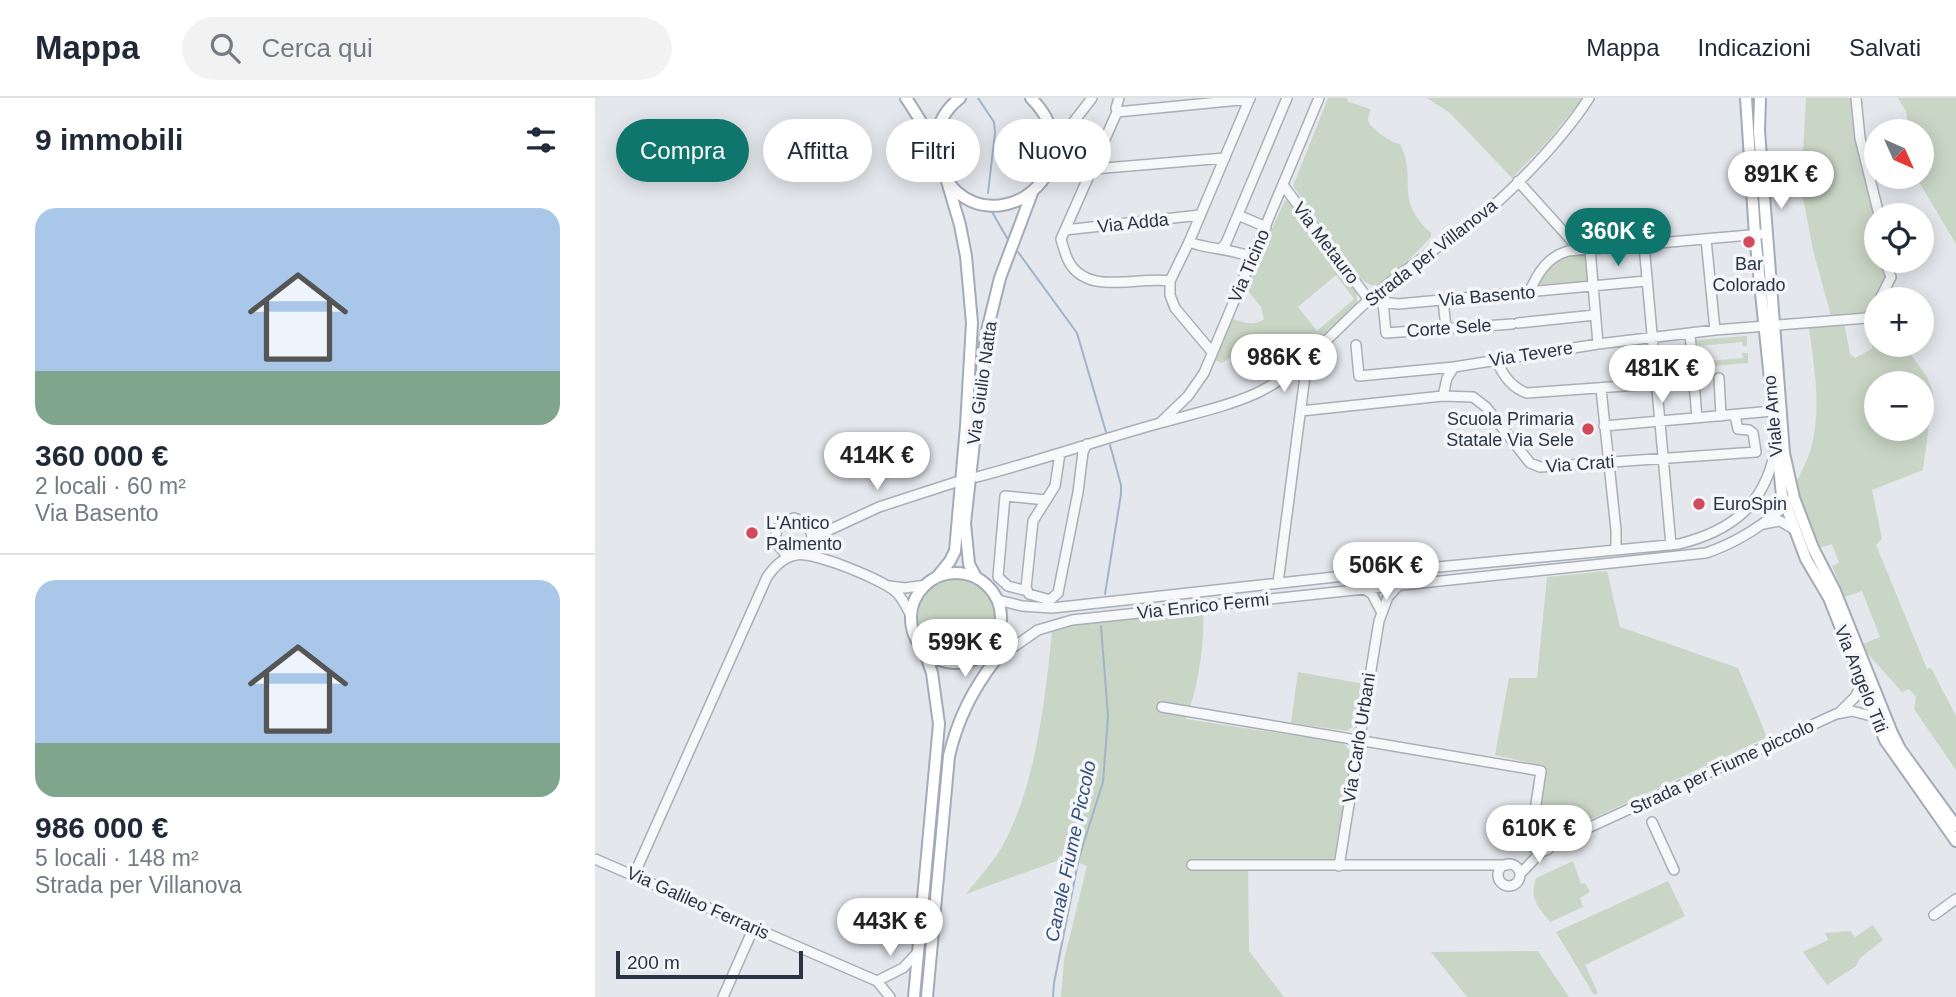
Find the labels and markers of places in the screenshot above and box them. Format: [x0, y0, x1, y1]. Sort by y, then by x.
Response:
pin: 891K € [1724, 152, 1838, 211]
pin: 360K € [1561, 208, 1675, 268]
marker: Bar Colorado [1741, 234, 1757, 250]
place label: Bar Colorado [1712, 254, 1786, 295]
pin: 986K € [1227, 334, 1341, 394]
pin: 481K € [1605, 345, 1719, 405]
place label: Scuola Primaria Statale Via Sele [1446, 409, 1575, 450]
marker: Scuola Primaria Statale Via Sele [1580, 421, 1596, 437]
pin: 414K € [820, 432, 934, 492]
place label: EuroSpin [1713, 494, 1787, 514]
marker: EuroSpin [1691, 496, 1707, 512]
place label: L'Antico Palmento [766, 513, 842, 554]
marker: L'Antico Palmento [744, 525, 760, 541]
pin: 506K € [1329, 542, 1443, 602]
pin: 599K € [908, 620, 1022, 679]
pin: 610K € [1482, 806, 1596, 865]
pin: 443K € [833, 898, 947, 958]

